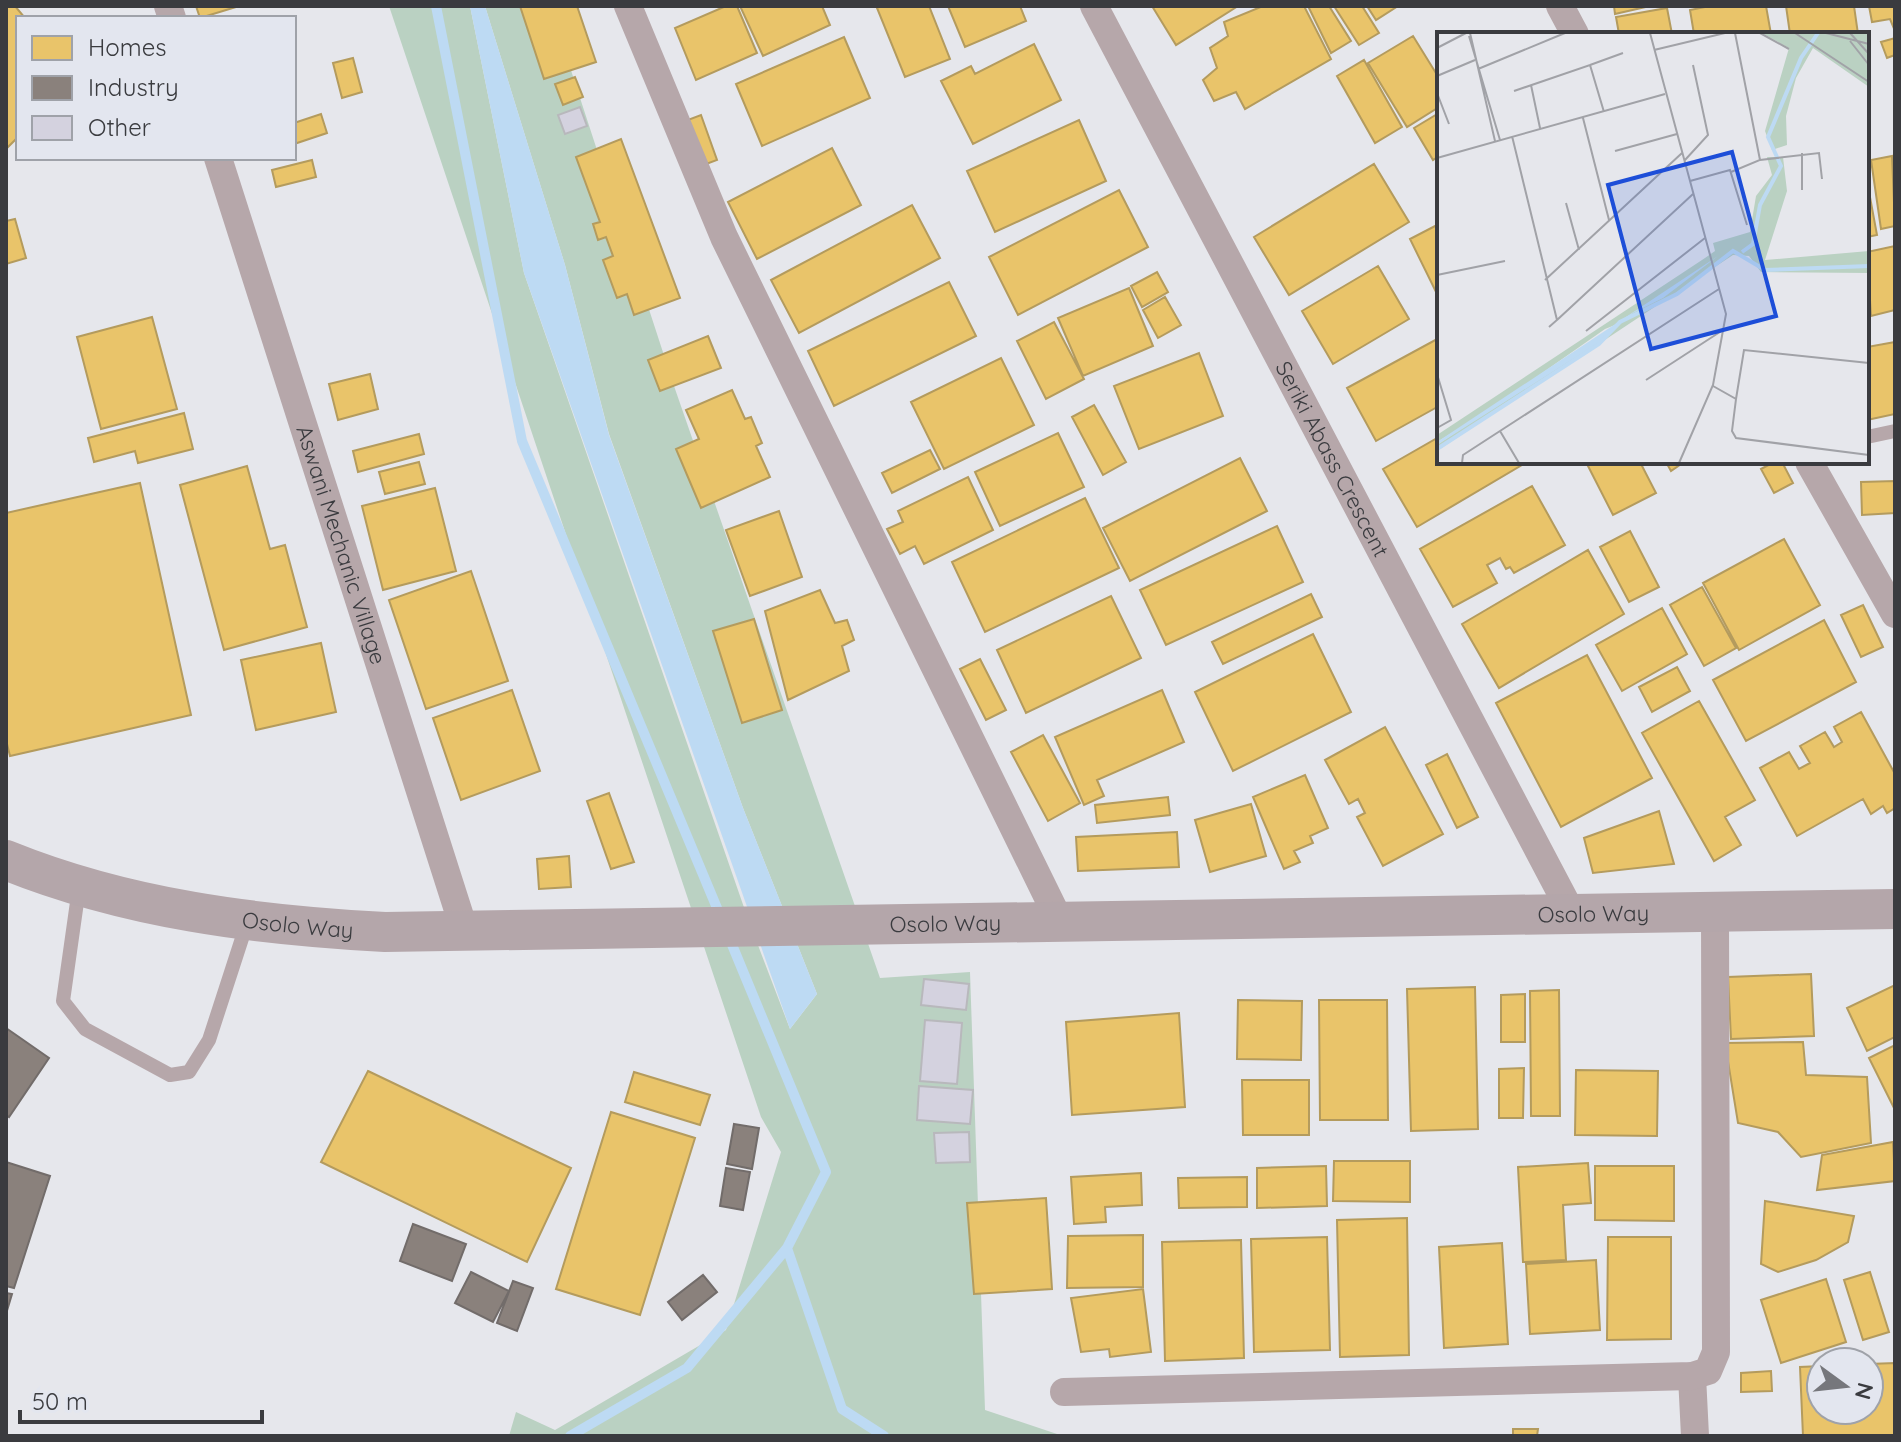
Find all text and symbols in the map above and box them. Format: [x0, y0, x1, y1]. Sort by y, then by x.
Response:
legend [16, 16, 296, 160]
text: Homes [88, 32, 166, 62]
inset map [1437, 32, 1869, 464]
text: Industry [88, 72, 179, 102]
text: Other [88, 112, 151, 142]
street label: Seriki Abass Crescent [1270, 356, 1396, 562]
street label: Aswani Mechanic Village [290, 422, 393, 668]
street label: Osolo Way [1537, 899, 1649, 928]
street label: Osolo Way [240, 905, 354, 944]
street label: Osolo Way [889, 909, 1001, 938]
north arrow [1805, 1346, 1885, 1426]
scale bar [20, 1374, 262, 1424]
text: N [1849, 1380, 1880, 1403]
text: 50 m [32, 1386, 88, 1416]

